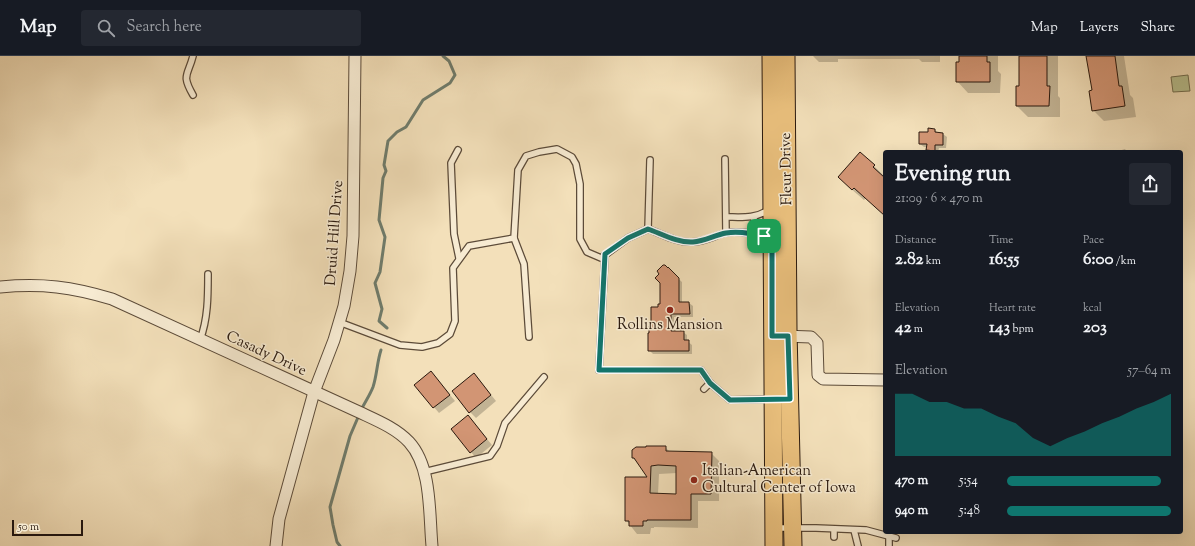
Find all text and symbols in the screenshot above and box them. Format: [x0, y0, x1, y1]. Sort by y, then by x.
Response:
search box [81, 10, 361, 46]
text: Map [20, 14, 57, 41]
icon: search [95, 17, 117, 39]
text: Search here [127, 17, 202, 38]
text: Map [1031, 18, 1058, 38]
text: Layers [1080, 18, 1118, 38]
text: Share [1140, 18, 1175, 38]
street label: Fleur Drive [776, 132, 798, 206]
text: Evening run [895, 159, 1011, 191]
button: share [1129, 163, 1171, 205]
street label: Druid Hill Drive [321, 179, 349, 286]
text: 21:09 · 6 × 470 m [895, 190, 983, 208]
pin [747, 219, 781, 253]
icon: arrive [753, 225, 775, 247]
text: Distance [895, 232, 936, 248]
text: Time [989, 232, 1013, 248]
text: Pace [1083, 232, 1104, 248]
text: 2.82 [895, 248, 924, 272]
text: 16:55 [989, 248, 1019, 272]
text: 6:00 [1083, 248, 1114, 272]
text: km [924, 253, 941, 269]
text: /km [1114, 253, 1136, 269]
text: Elevation [895, 300, 940, 316]
text: Heart rate [989, 300, 1036, 316]
text: kcal [1083, 300, 1102, 316]
marker: Rollins Mansion [665, 305, 675, 315]
place label: Rollins Mansion [617, 315, 723, 336]
text: 42 [895, 316, 912, 340]
text: 143 [989, 316, 1010, 340]
text: 203 [1083, 316, 1107, 340]
text: m [912, 321, 923, 337]
text: bpm [1010, 321, 1034, 337]
street label: Casady Drive [222, 326, 310, 382]
text: Elevation [895, 362, 948, 380]
text: 57–64 m [1128, 362, 1171, 380]
place label: Italian-American Cultural Center of Iowa [702, 461, 856, 499]
text: 470 m [895, 472, 928, 490]
text: 5:54 [959, 472, 978, 490]
marker: Italian-American Cultural Center of Iowa [689, 475, 699, 485]
text: 940 m [895, 502, 928, 520]
text: 5:48 [959, 502, 980, 520]
scale bar [12, 518, 83, 537]
text: 50 m [18, 519, 39, 535]

